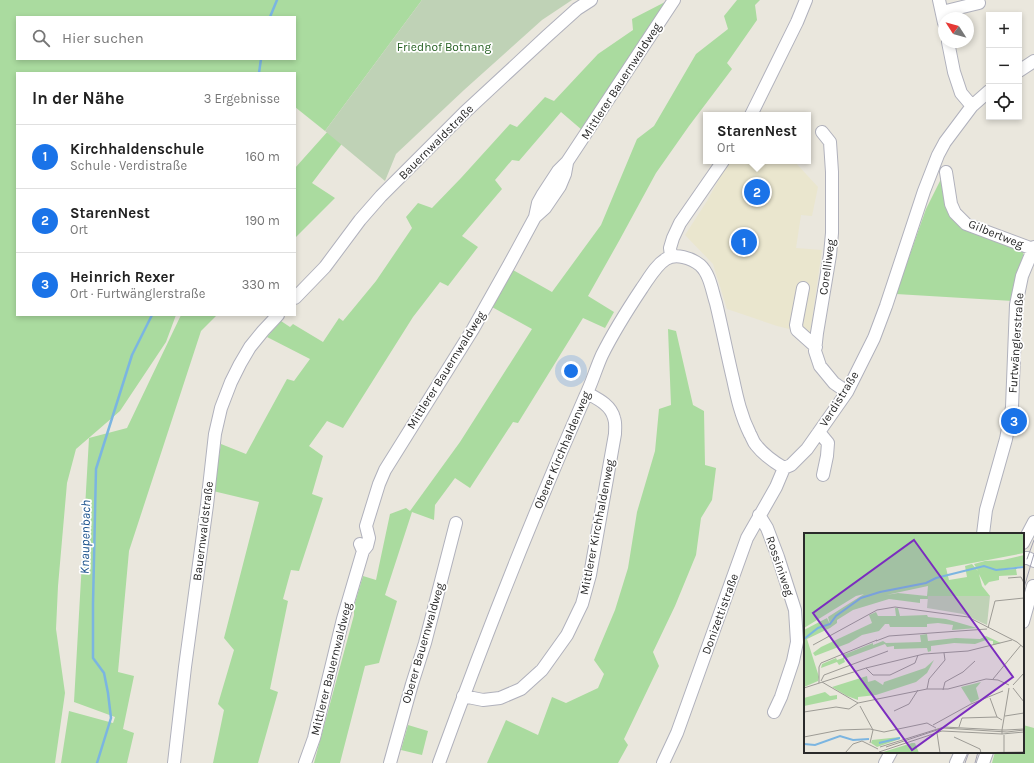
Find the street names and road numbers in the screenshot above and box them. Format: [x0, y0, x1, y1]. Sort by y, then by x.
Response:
street label: Mittlerer Bauernwaldweg [578, 20, 664, 142]
street label: Bauernwaldstraße [396, 102, 476, 182]
street label: Gilbertweg [966, 217, 1026, 252]
street label: Corelliweg [816, 238, 838, 296]
street label: Furtwänglerstraße [1006, 292, 1026, 394]
street label: Mittlerer Bauernwaldweg [404, 308, 488, 432]
street label: Verdistraße [816, 369, 862, 429]
street label: Oberer Kirchhaldenweg [531, 389, 593, 511]
street label: Mittlerer Kirchhaldenweg [577, 458, 617, 596]
street label: Bauernwaldstraße [190, 480, 216, 582]
street label: Rossiniweg [763, 534, 797, 598]
street label: Donizettistraße [699, 572, 741, 656]
street label: Oberer Bauernwaldweg [399, 581, 447, 705]
street label: Mittlerer Bauernwaldweg [308, 601, 354, 737]

